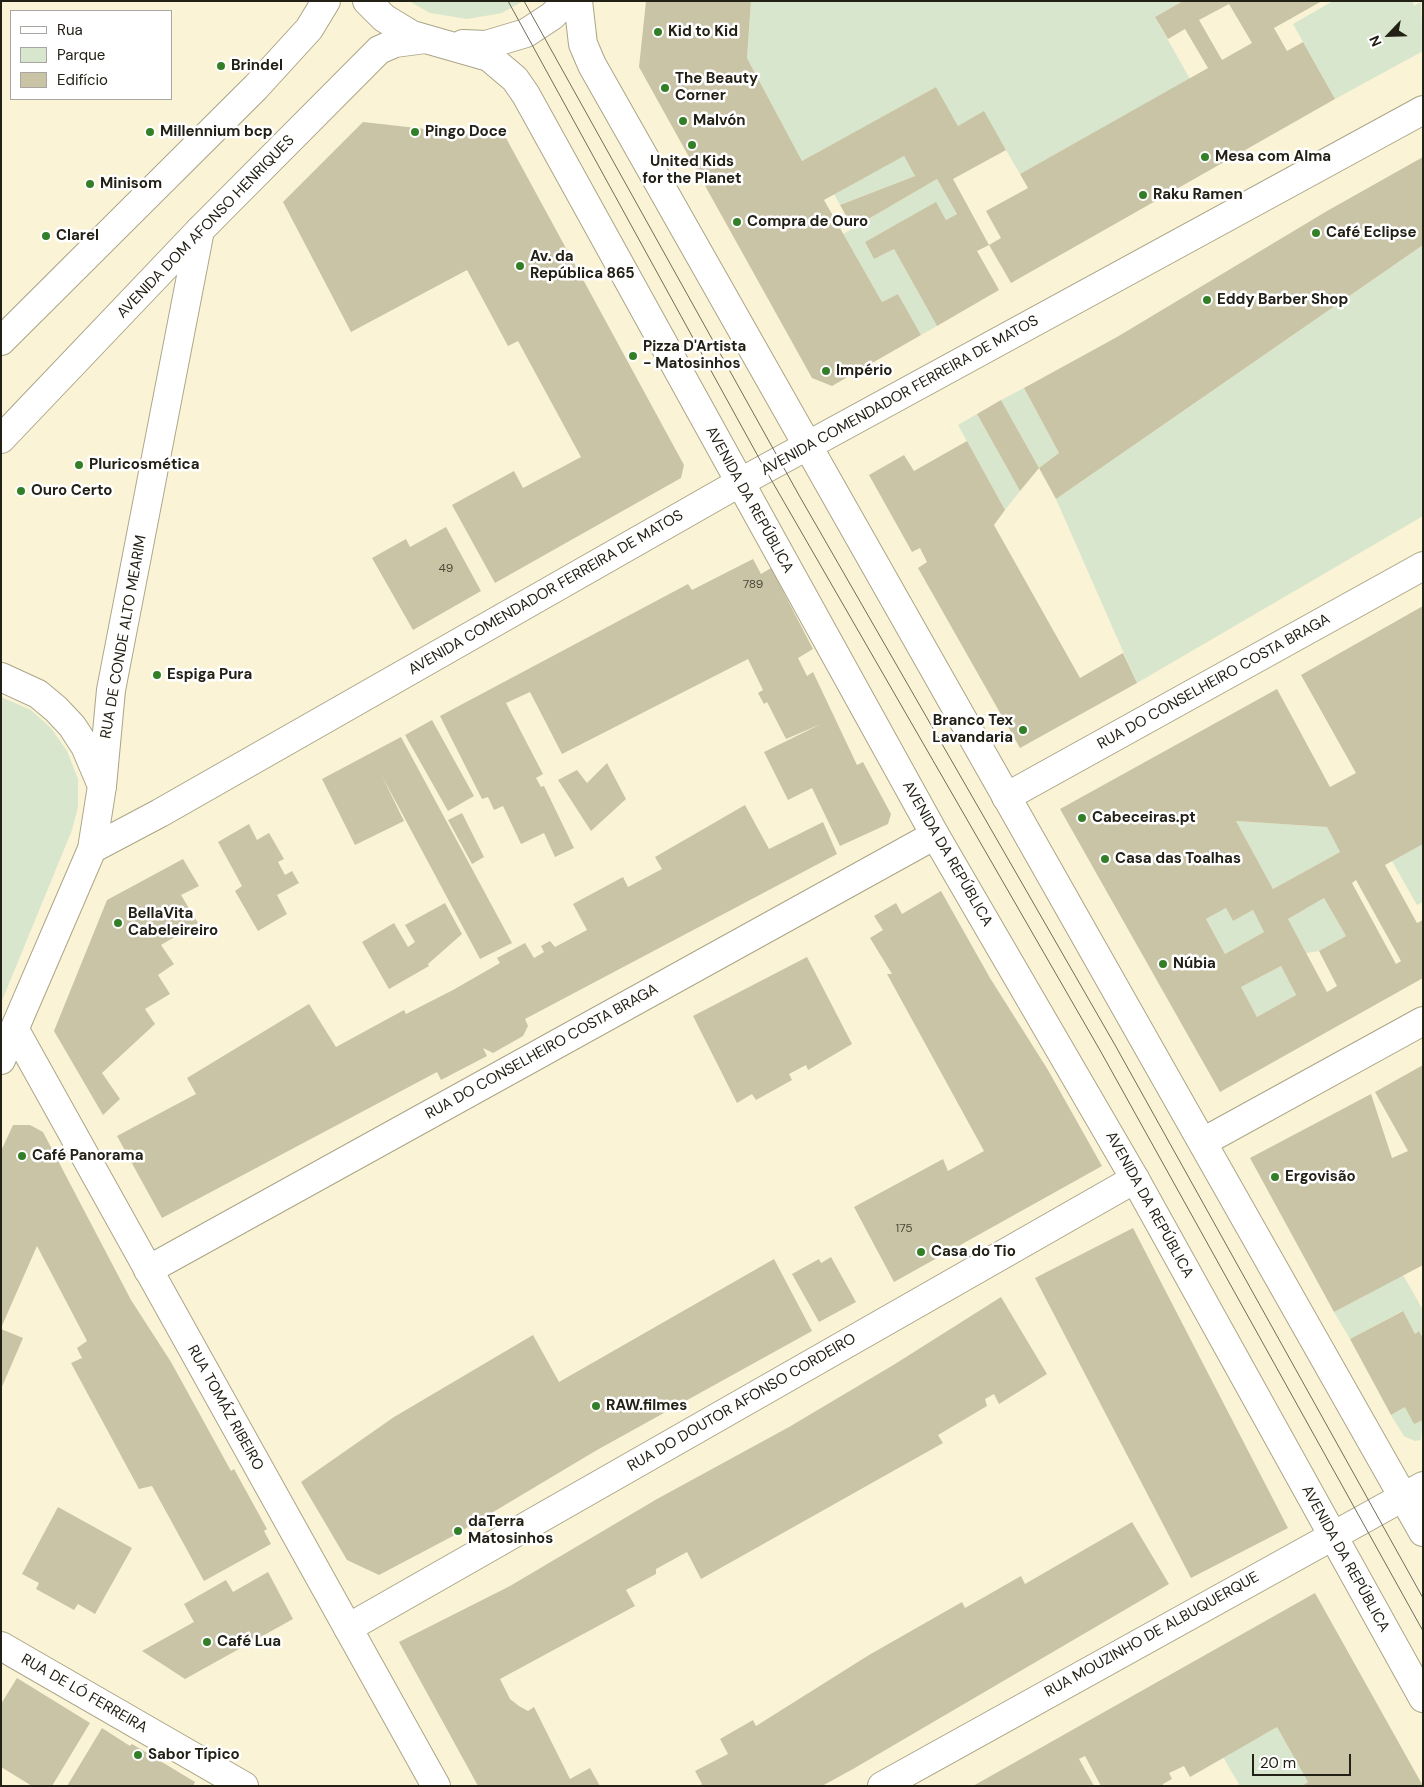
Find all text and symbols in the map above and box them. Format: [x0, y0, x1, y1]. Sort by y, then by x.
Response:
legend [10, 10, 172, 100]
north arrow [1364, 10, 1414, 60]
text: Rua [57, 20, 83, 40]
place label: Kid to Kid [668, 23, 738, 41]
marker: Kid to Kid [652, 26, 664, 38]
text: N [1365, 33, 1386, 49]
text: Parque [57, 45, 105, 65]
place label: Brindel [231, 57, 283, 75]
marker: Brindel [215, 60, 227, 72]
text: Edifício [57, 70, 108, 90]
place label: The Beauty Corner [675, 70, 758, 105]
marker: The Beauty Corner [659, 82, 671, 94]
place label: Malvón [693, 112, 746, 130]
marker: Malvón [677, 115, 689, 127]
place label: Millennium bcp [160, 123, 273, 141]
place label: Pingo Doce [425, 123, 507, 141]
marker: Millennium bcp [144, 126, 156, 138]
marker: Pingo Doce [409, 126, 421, 138]
street label: AVENIDA DOM AFONSO HENRIQUES [114, 132, 298, 322]
marker: United Kids for the Planet [686, 139, 698, 151]
place label: Mesa com Alma [1215, 148, 1331, 166]
marker: Mesa com Alma [1199, 151, 1211, 163]
place label: United Kids for the Planet [642, 153, 742, 188]
place label: Minisom [100, 175, 162, 193]
marker: Minisom [84, 178, 96, 190]
place label: Raku Ramen [1153, 186, 1243, 204]
marker: Raku Ramen [1137, 189, 1149, 201]
place label: Compra de Ouro [747, 213, 868, 231]
marker: Compra de Ouro [731, 216, 743, 228]
place label: Café Eclipse [1326, 224, 1416, 242]
place label: Clarel [56, 227, 99, 245]
marker: Café Eclipse [1310, 227, 1322, 239]
marker: Clarel [40, 230, 52, 242]
place label: Av. da República 865 [530, 248, 635, 283]
marker: Av. da República 865 [514, 260, 526, 272]
place label: Eddy Barber Shop [1217, 291, 1348, 309]
marker: Eddy Barber Shop [1201, 294, 1213, 306]
street label: AVENIDA COMENDADOR FERREIRA DE MATOS [758, 312, 1042, 480]
place label: Pizza D'Artista - Matosinhos [643, 338, 746, 373]
marker: Pizza D'Artista - Matosinhos [627, 350, 639, 362]
place label: Império [836, 362, 892, 380]
marker: Império [820, 365, 832, 377]
street label: AVENIDA DA REPÚBLICA [701, 424, 797, 576]
place label: Pluricosmética [89, 456, 199, 474]
marker: Pluricosmética [73, 459, 85, 471]
place label: Ouro Certo [31, 482, 112, 500]
marker: Ouro Certo [15, 485, 27, 497]
street label: AVENIDA COMENDADOR FERREIRA DE MATOS [405, 507, 687, 679]
street label: RUA DE CONDE ALTO MEARIM [97, 534, 151, 740]
house number: 49 [439, 562, 453, 576]
house number: 789 [743, 578, 763, 592]
street label: RUA DO CONSELHEIRO COSTA BRAGA [1094, 610, 1334, 754]
place label: Espiga Pura [167, 666, 252, 684]
marker: Espiga Pura [151, 669, 163, 681]
place label: Branco Tex Lavandaria [932, 712, 1013, 747]
marker: Branco Tex Lavandaria [1017, 724, 1029, 736]
street label: AVENIDA DA REPÚBLICA [898, 778, 996, 930]
place label: Cabeceiras.pt [1092, 809, 1196, 827]
marker: Cabeceiras.pt [1076, 812, 1088, 824]
place label: Casa das Toalhas [1115, 850, 1241, 868]
marker: Casa das Toalhas [1099, 853, 1111, 865]
place label: BellaVita Cabeleireiro [128, 905, 218, 940]
marker: BellaVita Cabeleireiro [112, 917, 124, 929]
place label: Núbia [1173, 955, 1216, 973]
marker: Núbia [1157, 958, 1169, 970]
street label: RUA DO CONSELHEIRO COSTA BRAGA [422, 980, 662, 1124]
street label: AVENIDA DA REPÚBLICA [1101, 1129, 1197, 1281]
place label: Café Panorama [32, 1147, 143, 1165]
marker: Café Panorama [16, 1150, 28, 1162]
place label: Ergovisão [1285, 1168, 1356, 1186]
marker: Ergovisão [1269, 1171, 1281, 1183]
house number: 175 [895, 1222, 913, 1236]
place label: Casa do Tio [931, 1243, 1016, 1261]
marker: Casa do Tio [915, 1246, 927, 1258]
street label: RUA DO DOUTOR AFONSO CORDEIRO [625, 1330, 859, 1476]
street label: RUA TOMÁZ RIBEIRO [183, 1342, 267, 1474]
place label: RAW.filmes [606, 1397, 687, 1415]
marker: RAW.filmes [590, 1400, 602, 1412]
street label: AVENIDA DA REPÚBLICA [1297, 1483, 1393, 1635]
place label: daTerra Matosinhos [468, 1513, 553, 1548]
marker: daTerra Matosinhos [452, 1525, 464, 1537]
street label: RUA MOUZINHO DE ALBUQUERQUE [1042, 1568, 1262, 1702]
place label: Café Lua [217, 1633, 281, 1651]
marker: Café Lua [201, 1636, 213, 1648]
street label: RUA DE LÓ FERREIRA [18, 1651, 150, 1737]
scale bar [1254, 1744, 1353, 1776]
place label: Sabor Típico [148, 1746, 240, 1764]
marker: Sabor Típico [132, 1749, 144, 1761]
text: 20 m [1260, 1753, 1296, 1773]

